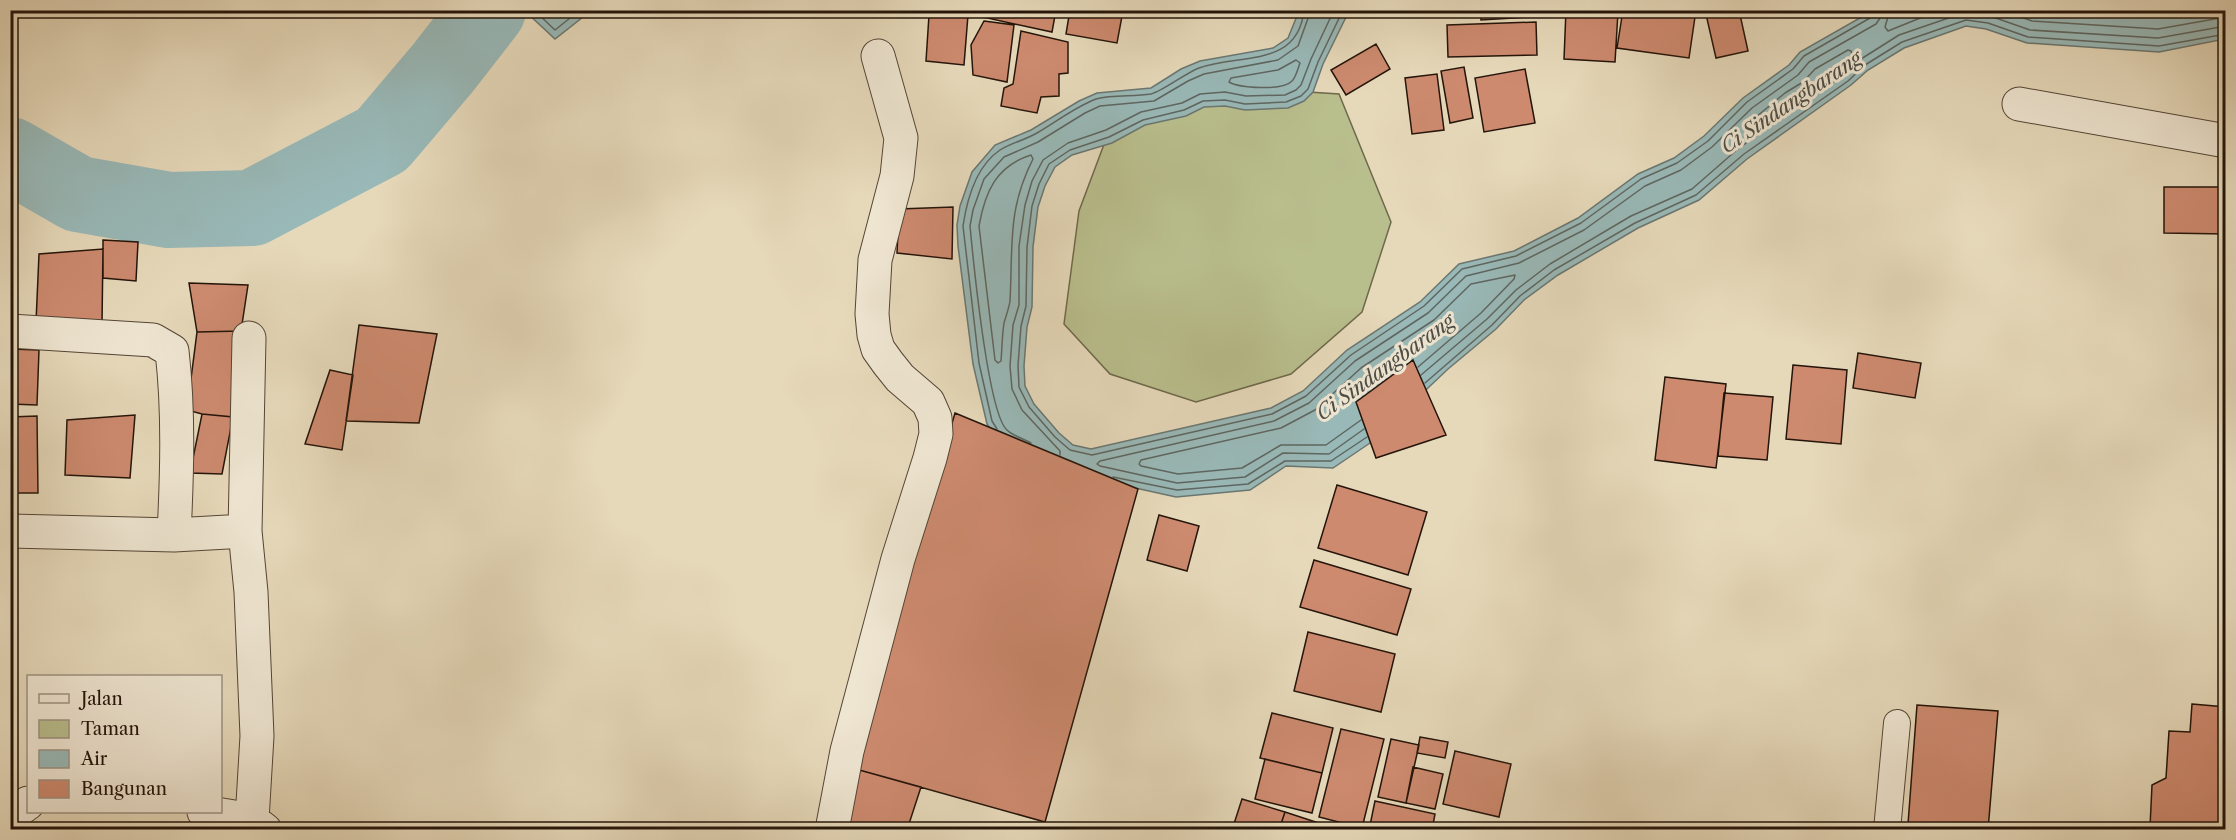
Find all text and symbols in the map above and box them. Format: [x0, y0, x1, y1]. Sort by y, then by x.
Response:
water label: Ci Sindangbarang [1716, 45, 1868, 158]
water label: Ci Sindangbarang [1311, 308, 1460, 425]
legend [27, 675, 222, 813]
text: Jalan [78, 688, 123, 710]
text: Taman [81, 718, 140, 740]
text: Air [80, 748, 108, 770]
text: Bangunan [81, 778, 167, 800]

